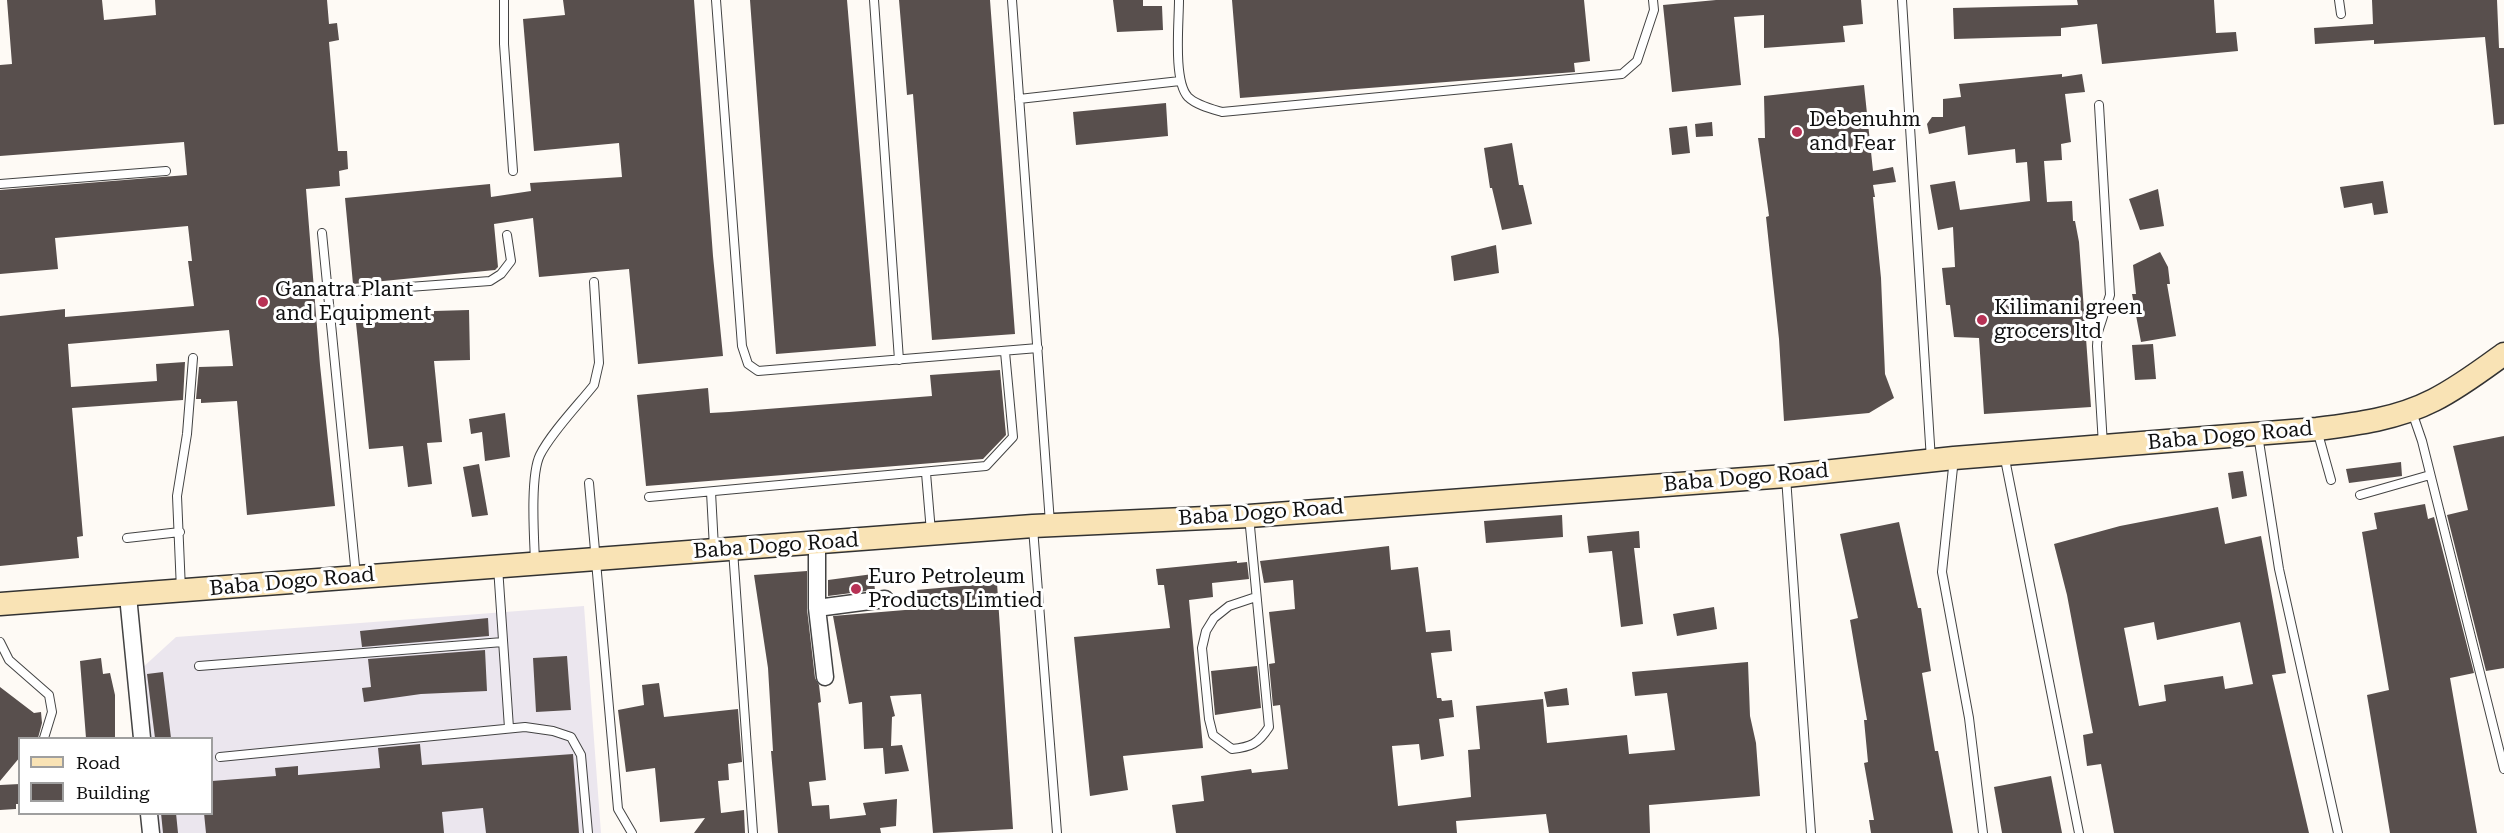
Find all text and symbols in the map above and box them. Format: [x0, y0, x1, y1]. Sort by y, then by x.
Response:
place label: Debenuhm and Fear [1809, 107, 1921, 157]
marker: Debenuhm and Fear [1790, 125, 1804, 139]
place label: Ganatra Plant and Equipment [275, 277, 431, 327]
marker: Ganatra Plant and Equipment [256, 295, 270, 309]
place label: Kilimani green grocers ltd [1994, 295, 2142, 345]
marker: Kilimani green grocers ltd [1975, 313, 1989, 327]
street label: Baba Dogo Road [2146, 416, 2314, 456]
street label: Baba Dogo Road [1662, 458, 1830, 498]
street label: Baba Dogo Road [1177, 495, 1345, 531]
street label: Baba Dogo Road [692, 528, 860, 564]
street label: Baba Dogo Road [208, 562, 376, 602]
place label: Euro Petroleum Products Limtied [868, 564, 1043, 614]
marker: Euro Petroleum Products Limtied [849, 582, 863, 596]
legend [18, 737, 213, 815]
text: Road [76, 752, 120, 773]
text: Building [76, 782, 150, 803]

